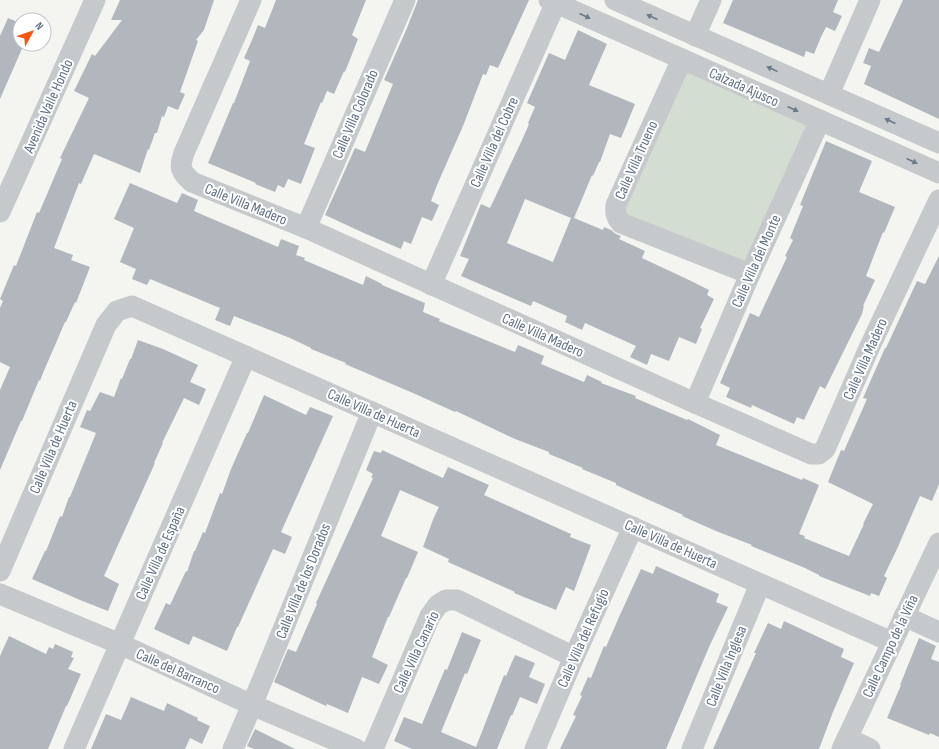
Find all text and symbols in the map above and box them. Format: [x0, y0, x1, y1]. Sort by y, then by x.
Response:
north arrow [12, 12, 52, 52]
one-way arrow [579, 13, 591, 19]
one-way arrow [646, 13, 658, 19]
text: N [32, 19, 46, 32]
street label: Avenida Valle Hondo [19, 56, 78, 157]
street label: Calzada Ajusco [706, 64, 782, 111]
one-way arrow [766, 66, 777, 72]
street label: Calle Villa Colorado [328, 67, 383, 162]
street label: Calle Villa del Cobre [466, 94, 523, 190]
one-way arrow [788, 106, 799, 112]
street label: Calle Villa Trueno [611, 118, 662, 203]
one-way arrow [885, 118, 896, 124]
one-way arrow [907, 159, 919, 165]
street label: Calle Villa Madero [202, 179, 290, 230]
street label: Calle Villa del Monte [728, 212, 785, 311]
street label: Calle Villa Madero [499, 309, 587, 362]
street label: Calle Villa Madero [839, 315, 892, 403]
street label: Calle Villa de Huerta [325, 385, 423, 442]
street label: Calle Villa de Huerta [25, 398, 82, 497]
street label: Calle Villa de España [131, 503, 190, 603]
street label: Calle Villa de Huerta [622, 516, 720, 573]
street label: Calle Villa de los Dorados [272, 521, 335, 642]
street label: Calle Villa del Refugio [553, 586, 614, 690]
street label: Calle Campo de la Viña [858, 592, 923, 701]
street label: Calle Villa Canario [389, 608, 444, 696]
street label: Calle Villa Inglesa [702, 623, 751, 709]
street label: Calle del Barranco [133, 645, 223, 698]

